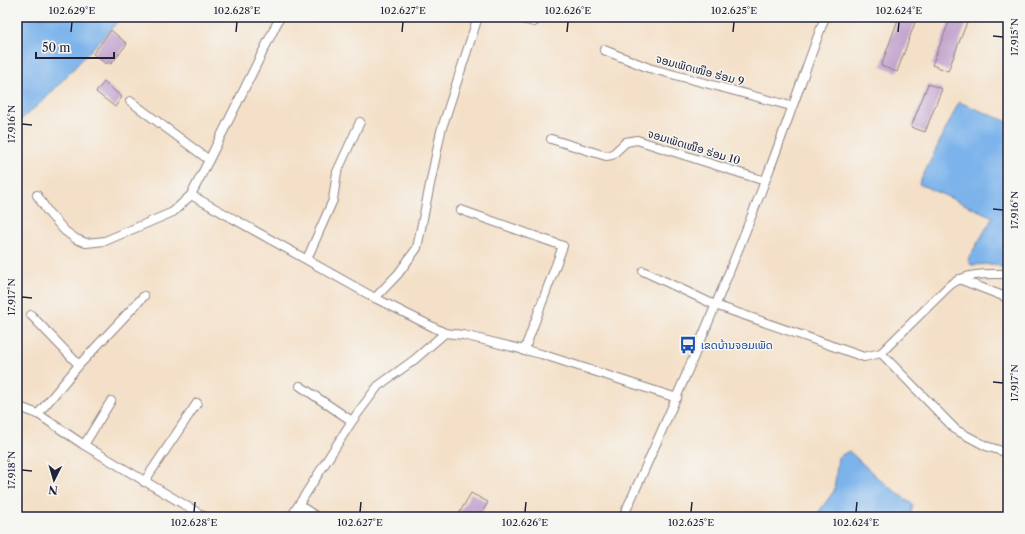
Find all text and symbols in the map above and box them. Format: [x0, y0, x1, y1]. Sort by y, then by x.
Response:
text: 102.629°E [49, 4, 95, 17]
text: 102.628°E [214, 4, 260, 17]
text: 102.627°E [380, 4, 426, 17]
text: 102.626°E [545, 4, 591, 17]
text: 102.625°E [711, 4, 757, 17]
text: 102.624°E [876, 4, 922, 17]
text: 17.915°N [1008, 18, 1021, 56]
scale bar [36, 34, 114, 60]
text: 50 m [42, 40, 71, 55]
street label: ຈອມເພັດເໜືອ ຮ່ອມ 9 [654, 51, 746, 89]
text: 17.916°N [5, 105, 18, 143]
street label: ຈອມເພັດເໜືອ ຮ່ອມ 10 [646, 126, 742, 168]
text: 17.916°N [1008, 191, 1021, 229]
text: 17.917°N [5, 278, 18, 316]
bus stop icon: ເຂດບ້ານຈອມເພັດ [678, 335, 698, 355]
place label: ເຂດບ້ານຈອມເພັດ [701, 338, 773, 352]
text: 17.917°N [1008, 364, 1021, 402]
text: 17.918°N [5, 451, 18, 489]
north arrow [34, 460, 74, 500]
text: N [47, 483, 59, 497]
text: 102.628°E [171, 516, 217, 529]
text: 102.627°E [337, 516, 383, 529]
text: 102.626°E [502, 516, 548, 529]
text: 102.625°E [668, 516, 714, 529]
text: 102.624°E [833, 516, 879, 529]

